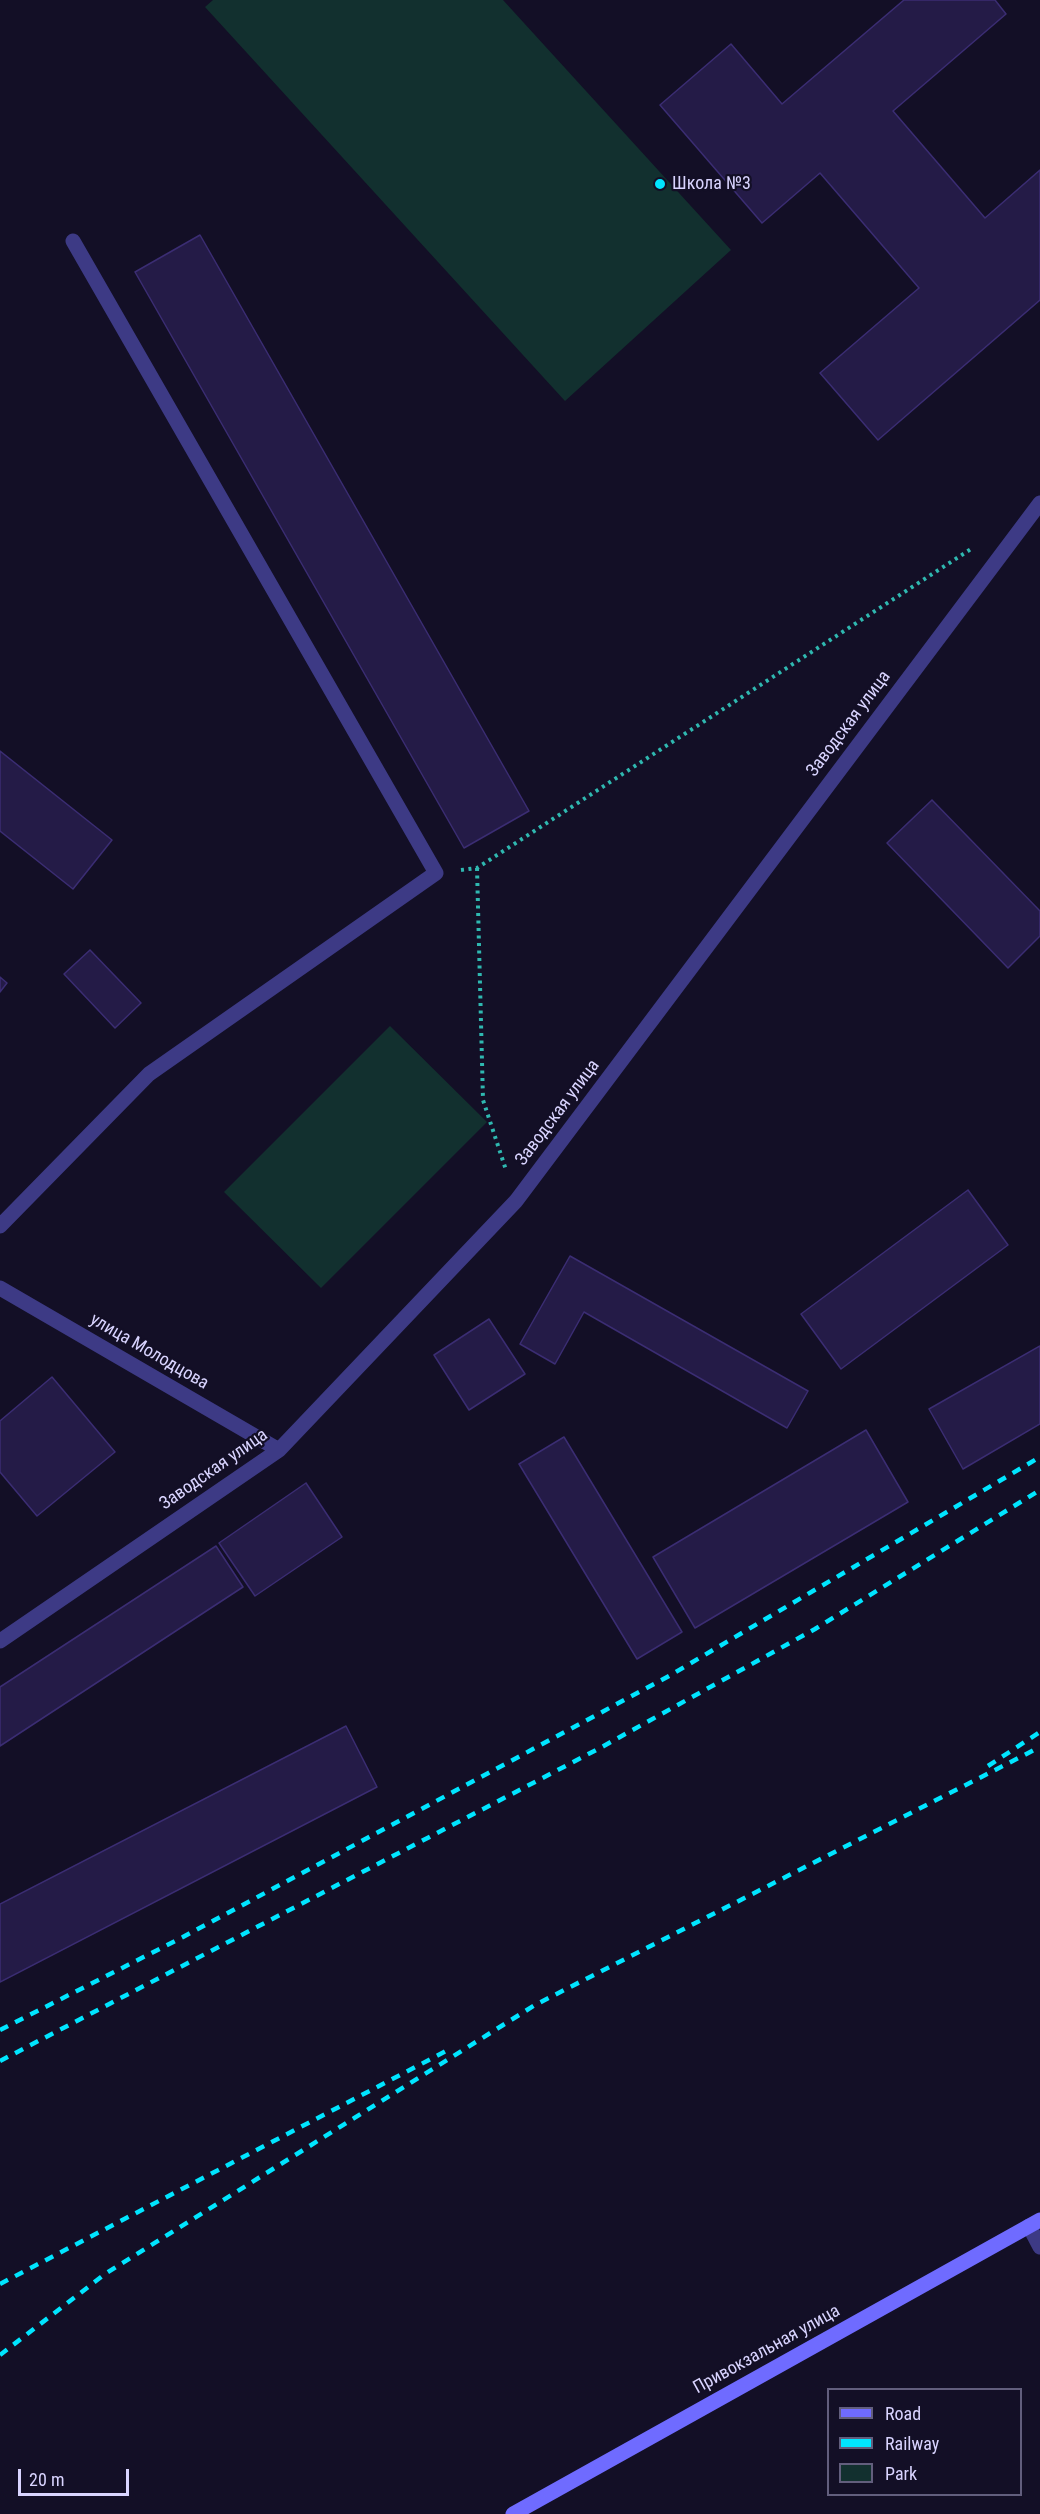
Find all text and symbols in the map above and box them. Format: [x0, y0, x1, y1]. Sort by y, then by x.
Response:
place label: Школа №3 [672, 173, 751, 195]
marker: Школа №3 [653, 177, 667, 191]
street label: Заводская улица [802, 667, 896, 781]
street label: Заводская улица [511, 1056, 605, 1170]
street label: улица Молодцова [86, 1309, 212, 1395]
street label: Заводская улица [156, 1425, 272, 1515]
street label: Привокзальная улица [690, 2301, 844, 2399]
legend [827, 2388, 1022, 2496]
text: Road [885, 2403, 921, 2424]
text: Railway [885, 2433, 939, 2454]
scale bar [21, 2457, 132, 2495]
text: Park [885, 2463, 917, 2484]
text: 20 m [29, 2469, 64, 2490]

